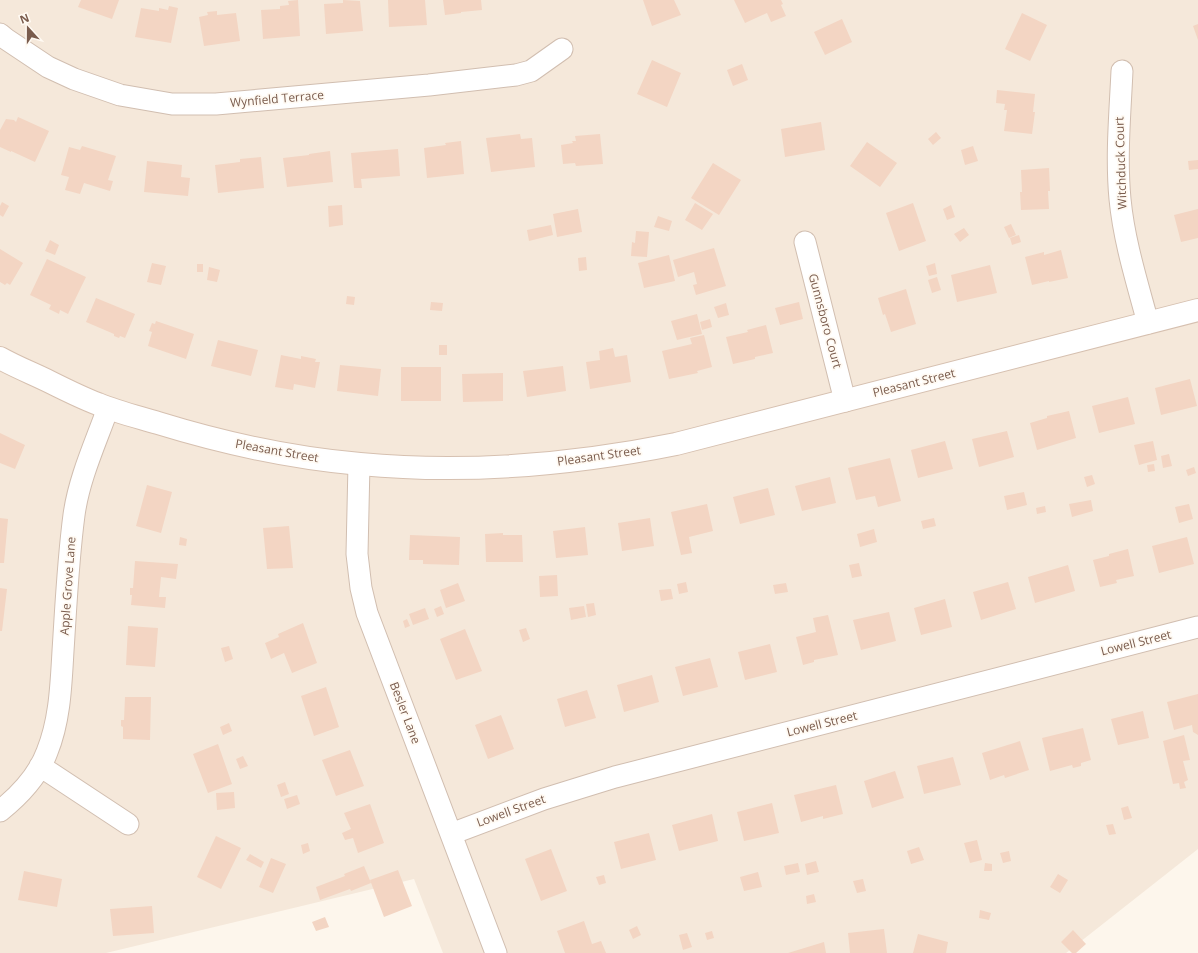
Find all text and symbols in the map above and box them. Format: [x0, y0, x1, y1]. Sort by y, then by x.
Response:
north arrow [8, 8, 48, 48]
text: N [17, 10, 31, 27]
street label: Wynfield Terrace [229, 86, 325, 111]
street label: Witchduck Court [1110, 116, 1131, 210]
street label: Gunnsboro Court [805, 272, 846, 370]
street label: Pleasant Street [871, 364, 957, 401]
street label: Pleasant Street [234, 435, 320, 466]
street label: Pleasant Street [556, 441, 642, 470]
street label: Apple Grove Lane [56, 536, 79, 636]
street label: Lowell Street [1099, 626, 1173, 659]
street label: Besler Lane [386, 679, 425, 746]
street label: Lowell Street [785, 707, 859, 740]
street label: Lowell Street [474, 790, 548, 831]

